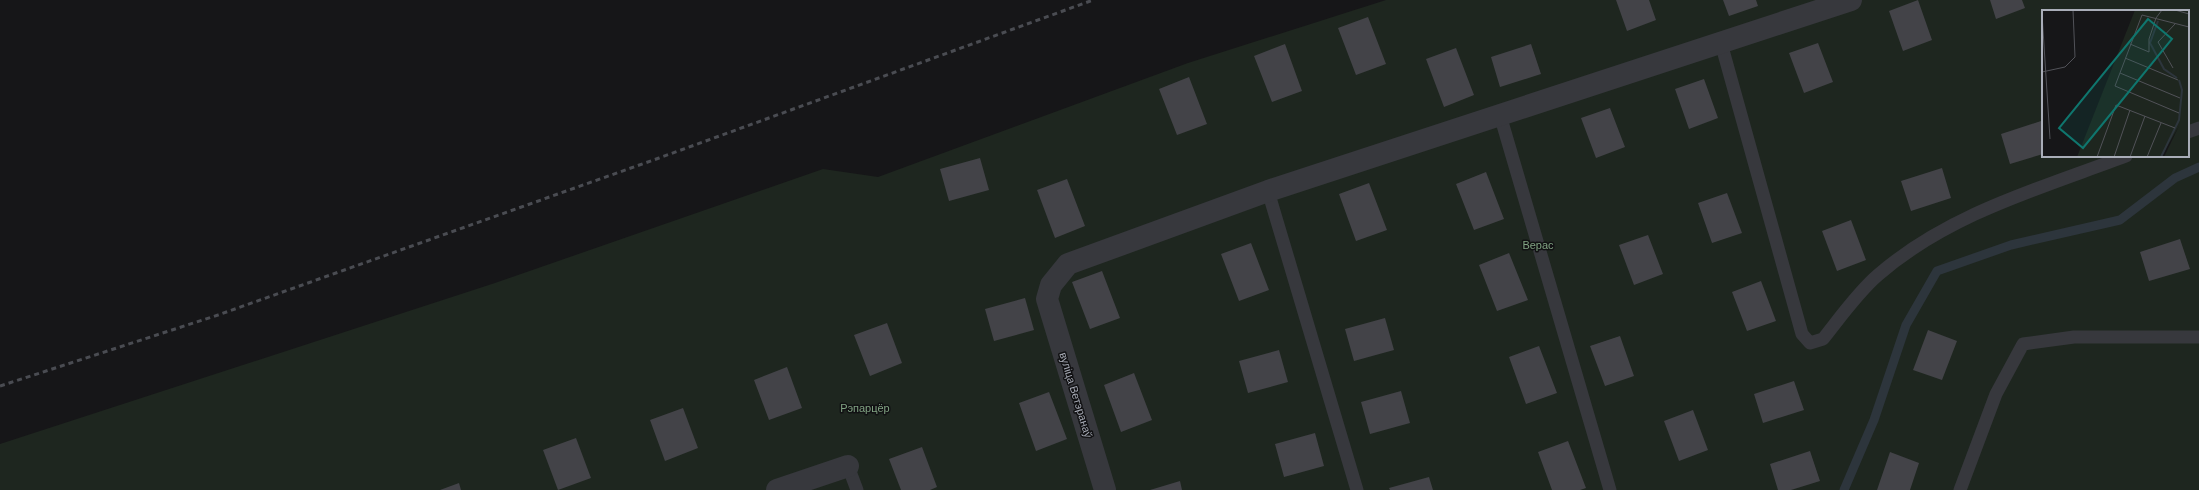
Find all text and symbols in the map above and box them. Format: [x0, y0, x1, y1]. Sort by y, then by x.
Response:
inset map [2042, 10, 2189, 157]
park label: Верас [1522, 238, 1554, 252]
street label: вуліца Ветэранаў [1056, 351, 1096, 440]
park label: Рэпарцёр [840, 401, 890, 415]

